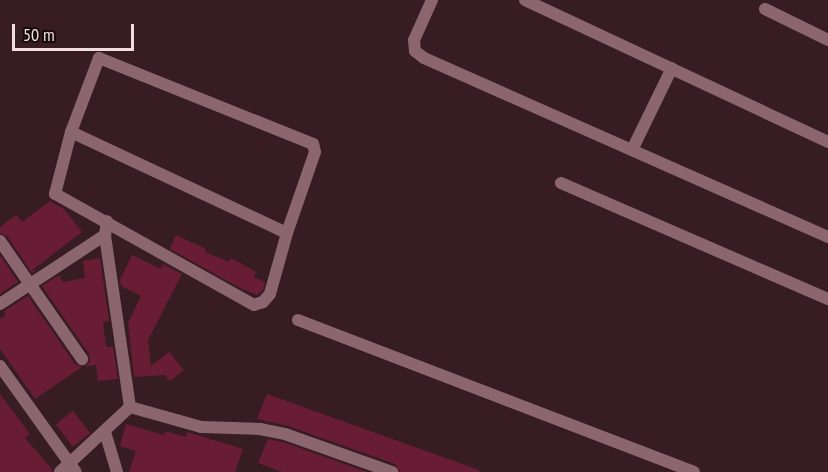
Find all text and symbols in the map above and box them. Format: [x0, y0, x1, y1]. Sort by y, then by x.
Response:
scale bar [15, 12, 136, 50]
text: 50 m [23, 23, 55, 46]

